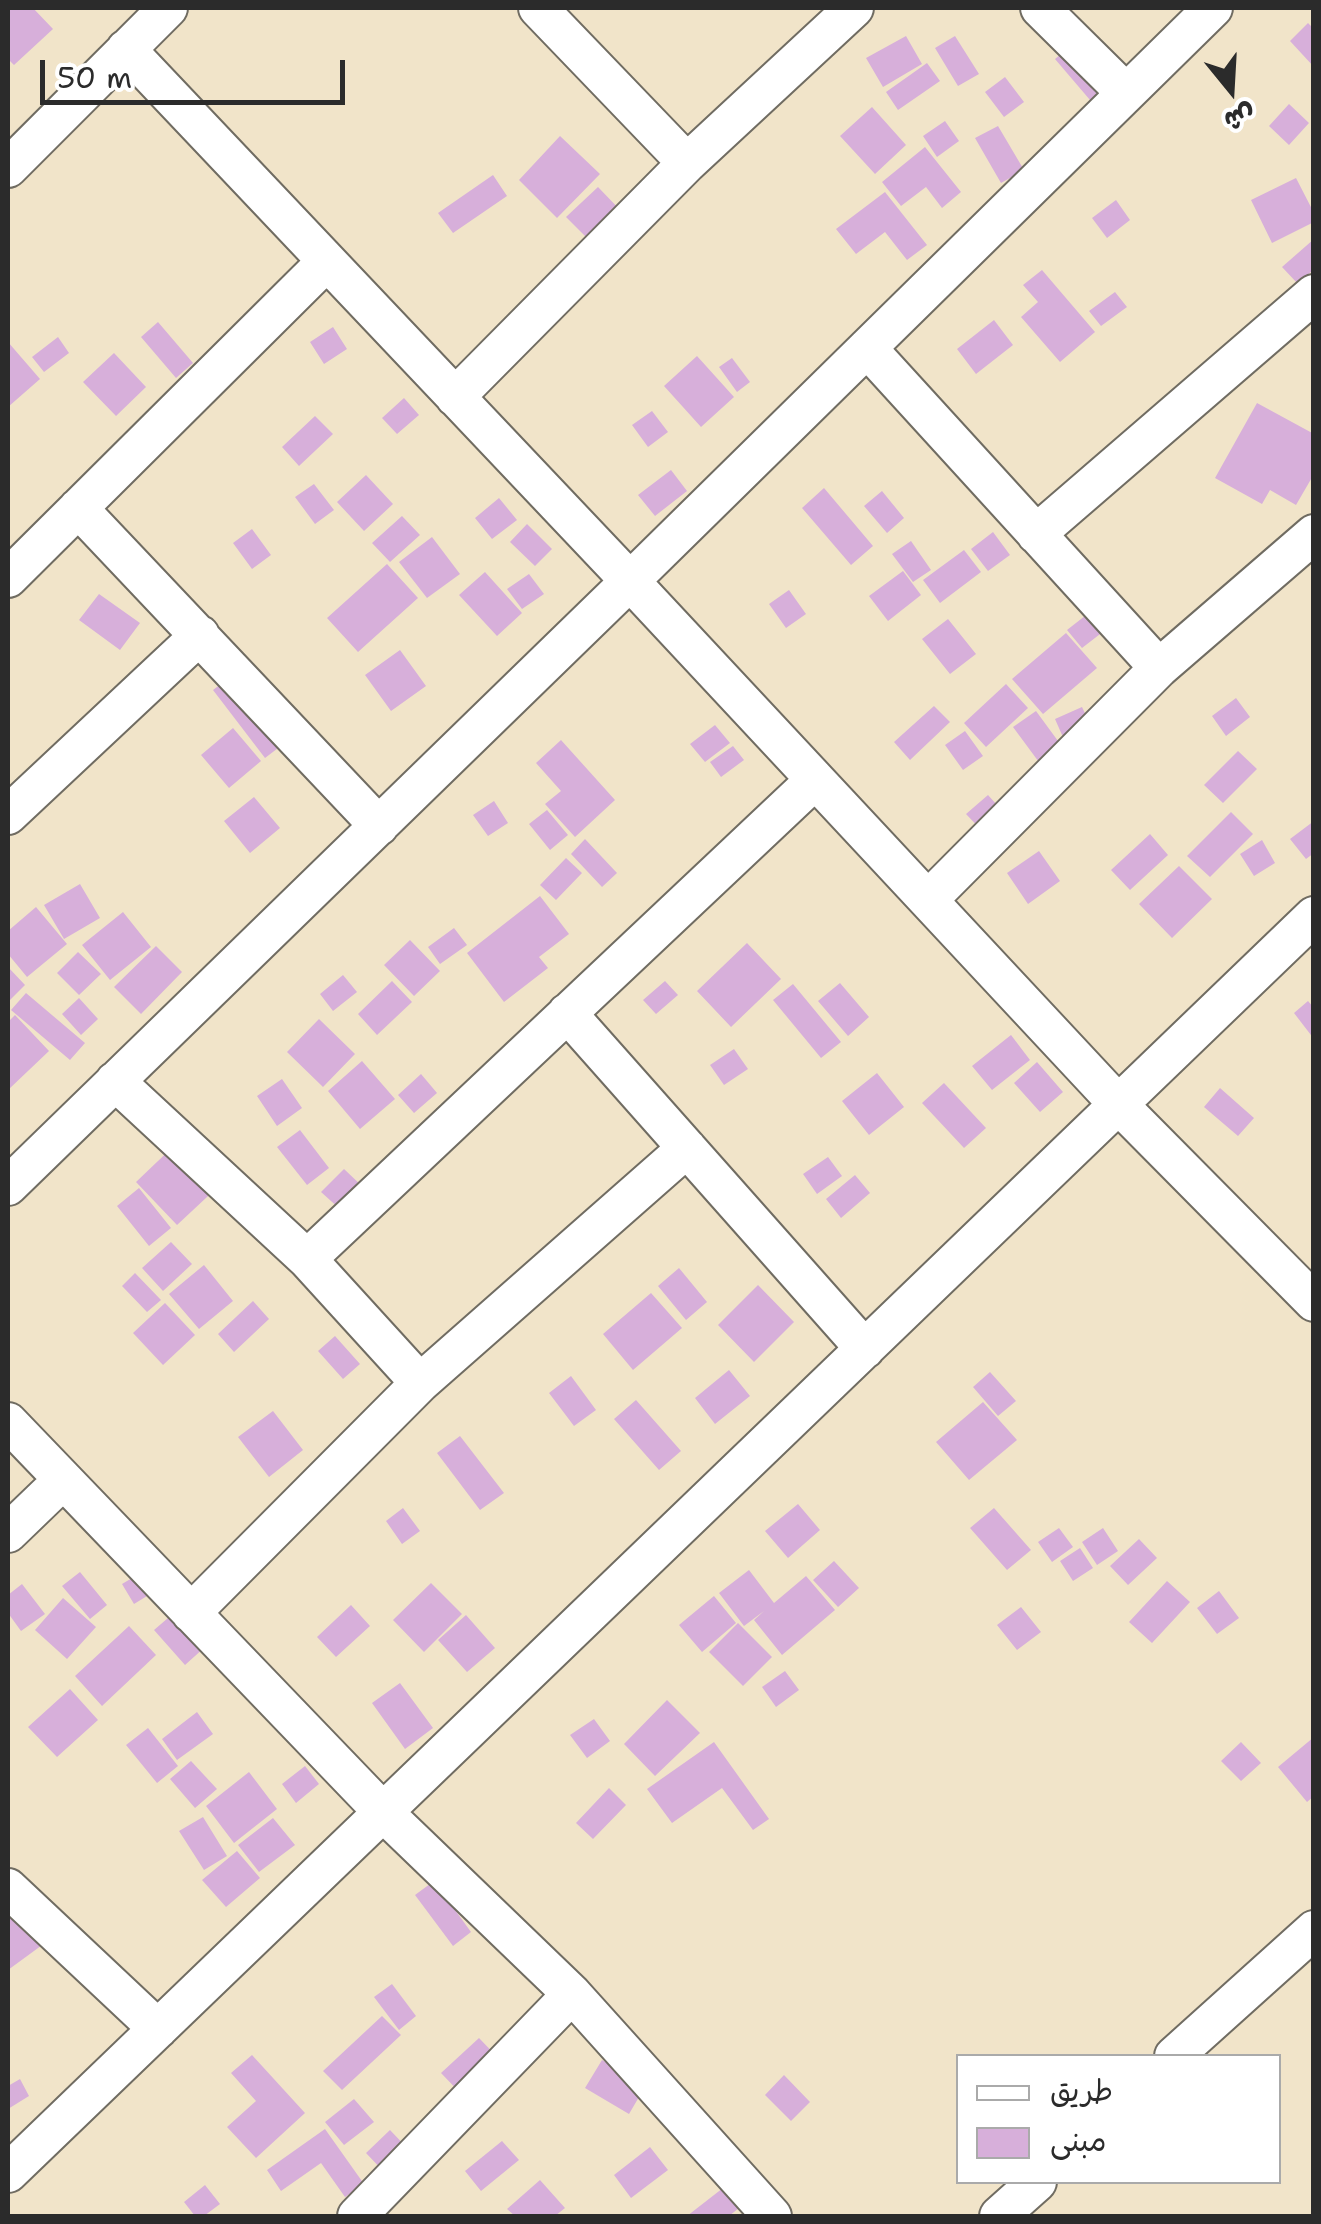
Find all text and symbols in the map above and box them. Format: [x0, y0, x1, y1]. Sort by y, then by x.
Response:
scale bar [45, 40, 350, 102]
north arrow [1181, 40, 1281, 140]
text: 50 m [57, 57, 132, 98]
text: ش [1220, 96, 1261, 141]
legend [956, 2054, 1281, 2184]
text: طريق [1050, 2070, 1113, 2111]
text: مبنى [1050, 2120, 1106, 2161]

